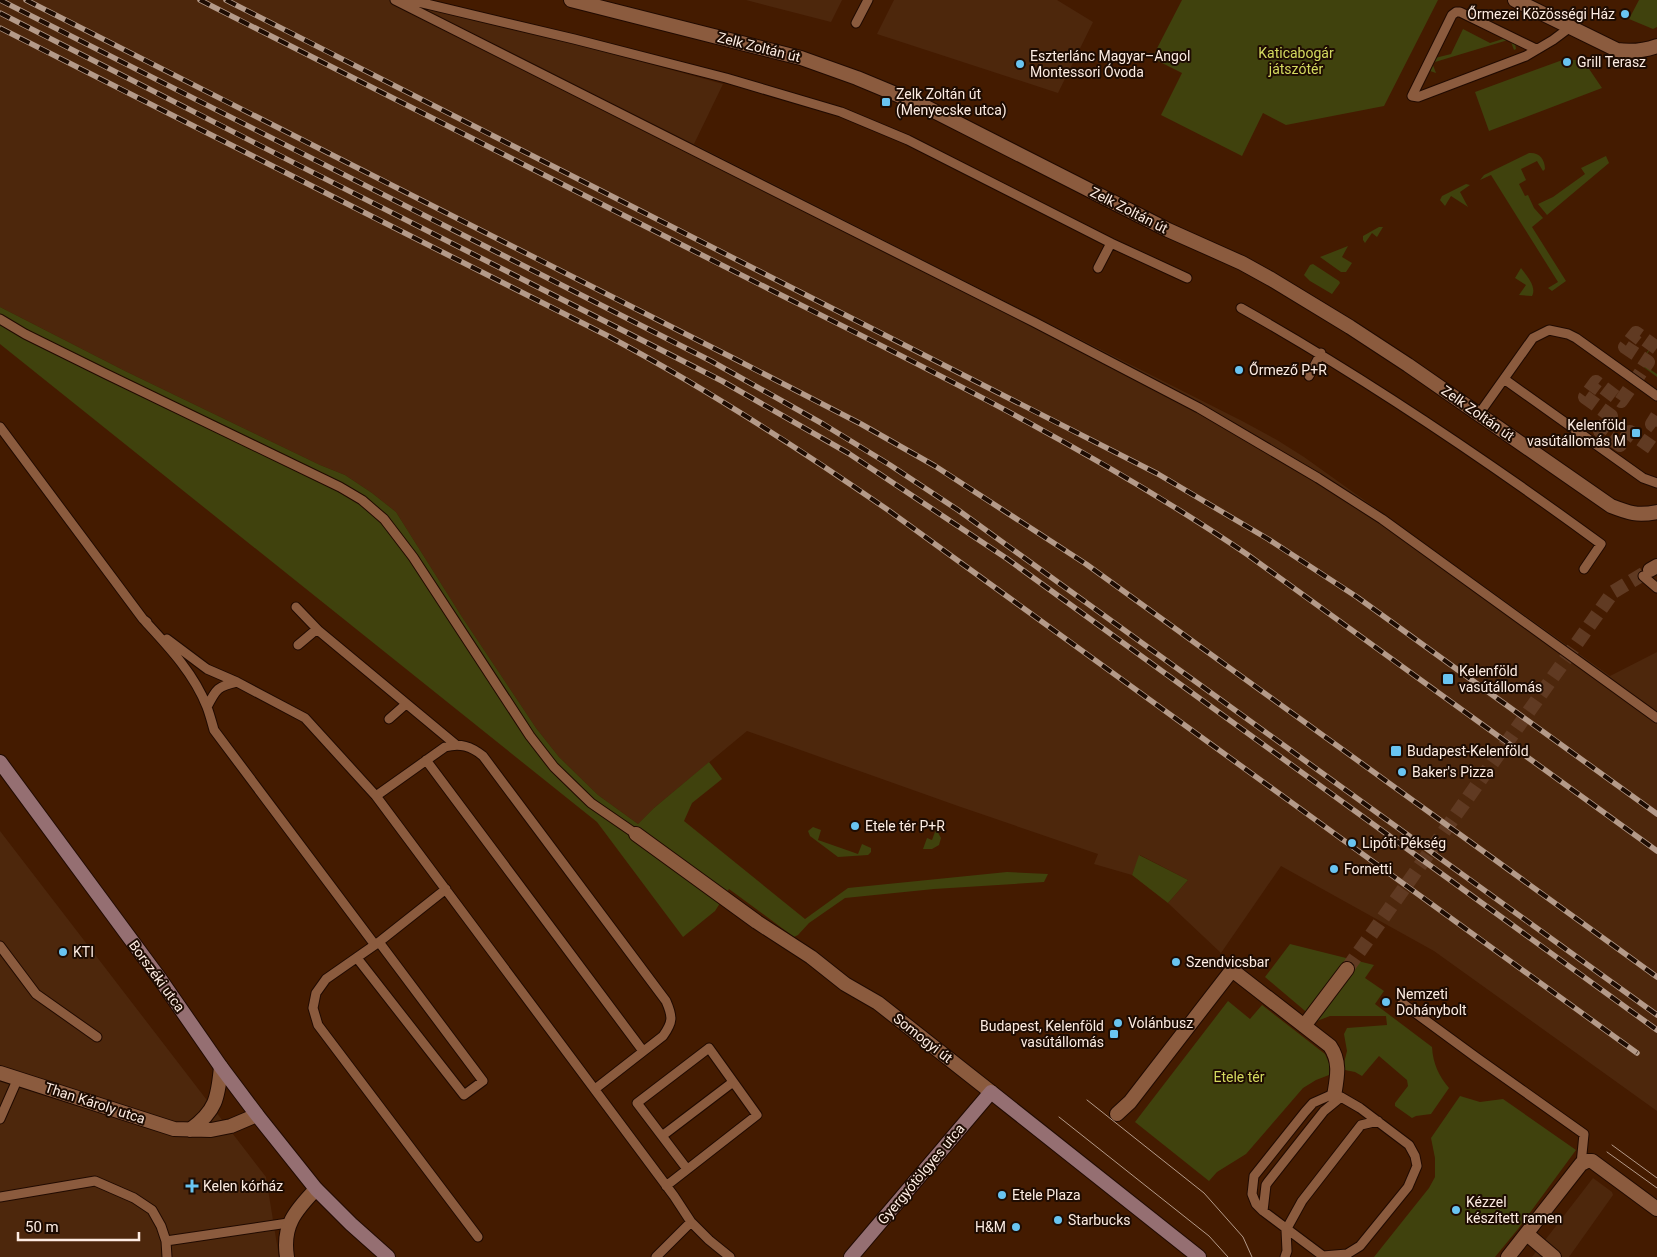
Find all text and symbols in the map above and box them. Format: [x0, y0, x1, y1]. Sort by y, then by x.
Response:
place label: Őrmezei Közösségi Ház [1467, 5, 1615, 22]
marker: Őrmezei Közösségi Ház [1619, 8, 1631, 20]
street label: Zelk Zoltán út [716, 29, 803, 65]
park label: Katicabogár játszótér [1258, 45, 1334, 77]
place label: Eszterlánc Magyar–Angol Montessori Óvoda [1030, 48, 1190, 80]
place label: Grill Terasz [1577, 54, 1646, 70]
marker: Grill Terasz [1561, 56, 1573, 68]
marker: Eszterlánc Magyar–Angol Montessori Óvoda [1014, 58, 1026, 70]
place label: Zelk Zoltán út (Menyecske utca) [896, 86, 1007, 119]
marker: Zelk Zoltán út (Menyecske utca) [880, 96, 892, 108]
street label: Zelk Zoltán út [1088, 184, 1171, 237]
place label: Őrmező P+R [1249, 361, 1327, 378]
marker: Őrmező P+R [1233, 364, 1245, 376]
street label: Zelk Zoltán út [1439, 382, 1518, 444]
place label: Kelenföld vasútállomás M [1527, 417, 1626, 449]
marker: Kelenföld vasútállomás M [1630, 427, 1642, 439]
place label: Kelenföld vasútállomás [1459, 663, 1542, 695]
marker: Kelenföld vasútállomás [1441, 672, 1455, 686]
place label: Budapest-Kelenföld [1407, 743, 1529, 759]
marker: Budapest-Kelenföld [1389, 744, 1403, 758]
place label: Baker's Pizza [1412, 764, 1494, 780]
marker: Baker's Pizza [1396, 766, 1408, 778]
place label: Etele tér P+R [865, 818, 945, 834]
marker: Etele tér P+R [849, 820, 861, 832]
place label: Lipóti Pékség [1362, 835, 1446, 851]
marker: Lipóti Pékség [1346, 837, 1358, 849]
place label: Fornetti [1344, 861, 1392, 877]
marker: Fornetti [1328, 863, 1340, 875]
street label: Borszéki utca [126, 937, 188, 1015]
place label: KTI [73, 944, 94, 960]
marker: KTI [57, 946, 69, 958]
place label: Szendvicsbar [1186, 954, 1269, 970]
marker: Szendvicsbar [1170, 956, 1182, 968]
place label: Nemzeti Dohánybolt [1396, 986, 1467, 1018]
marker: Nemzeti Dohánybolt [1380, 996, 1392, 1008]
street label: Somogyi út [890, 1010, 956, 1066]
place label: Volánbusz [1128, 1015, 1193, 1031]
marker: Volánbusz [1112, 1017, 1124, 1029]
place label: Budapest, Kelenföld vasútállomás [980, 1018, 1104, 1050]
marker: Budapest, Kelenföld vasútállomás [1108, 1028, 1120, 1040]
park label: Etele tér [1213, 1069, 1265, 1085]
street label: Than Károly utca [43, 1079, 147, 1127]
street label: Gyergyótölgyes utca [874, 1121, 968, 1227]
place label: Kelen kórház [203, 1178, 283, 1194]
marker: Kelen kórház [185, 1179, 199, 1193]
place label: Etele Plaza [1012, 1187, 1081, 1203]
marker: Etele Plaza [996, 1189, 1008, 1201]
place label: Kézzel készített ramen [1466, 1194, 1562, 1226]
marker: Kézzel készített ramen [1450, 1204, 1462, 1216]
scale bar [18, 1210, 139, 1242]
place label: Starbucks [1068, 1212, 1130, 1228]
marker: Starbucks [1052, 1214, 1064, 1226]
text: 50 m [25, 1218, 59, 1236]
place label: H&M [975, 1219, 1006, 1235]
marker: H&M [1010, 1221, 1022, 1233]

